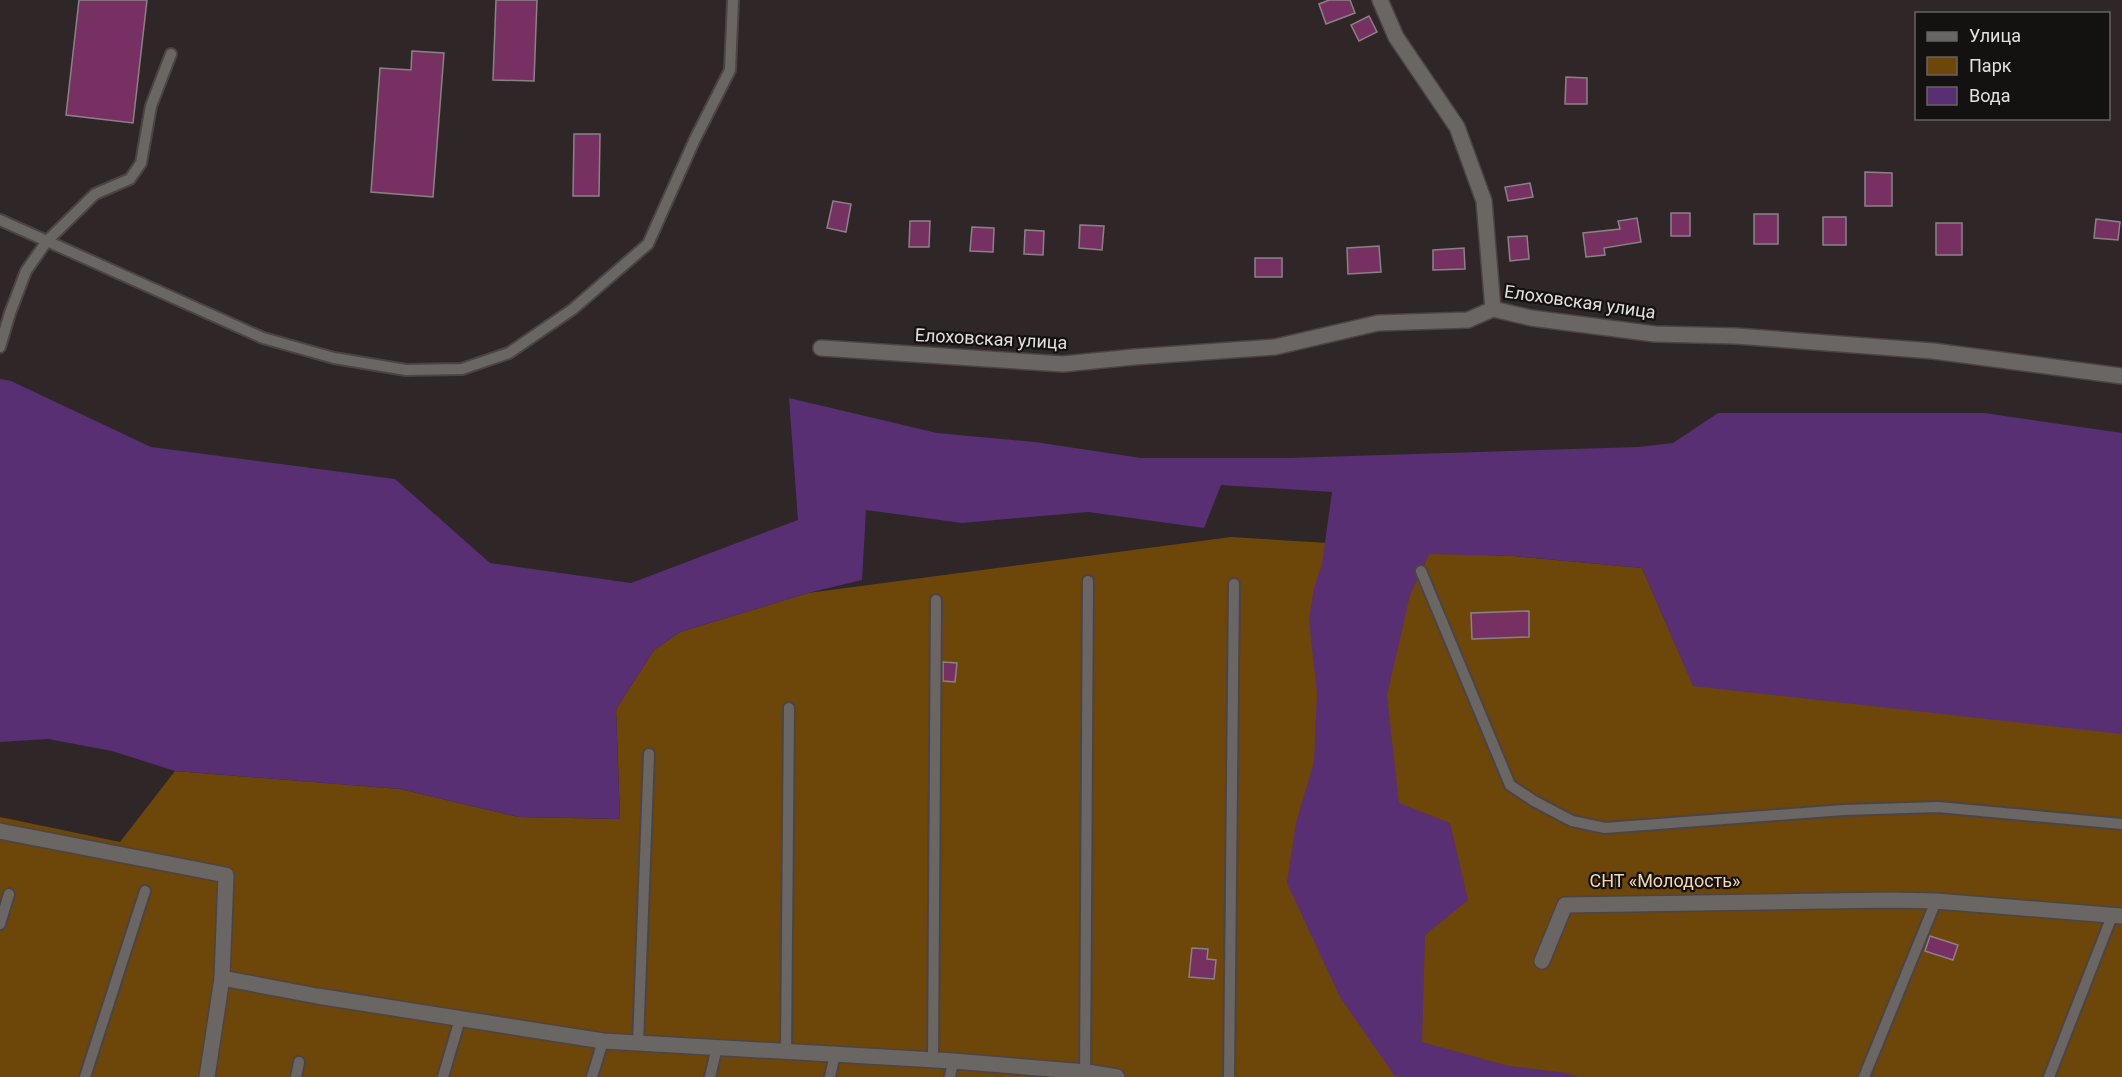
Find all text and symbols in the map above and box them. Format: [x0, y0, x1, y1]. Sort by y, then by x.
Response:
legend [1915, 12, 2110, 120]
text: Улица [1969, 25, 2021, 46]
text: Парк [1969, 55, 2012, 76]
text: Вода [1969, 85, 2011, 106]
street label: Елоховская улица [1503, 280, 1657, 323]
street label: Елоховская улица [914, 324, 1068, 353]
park label: СНТ «Молодость» [1590, 870, 1740, 891]

